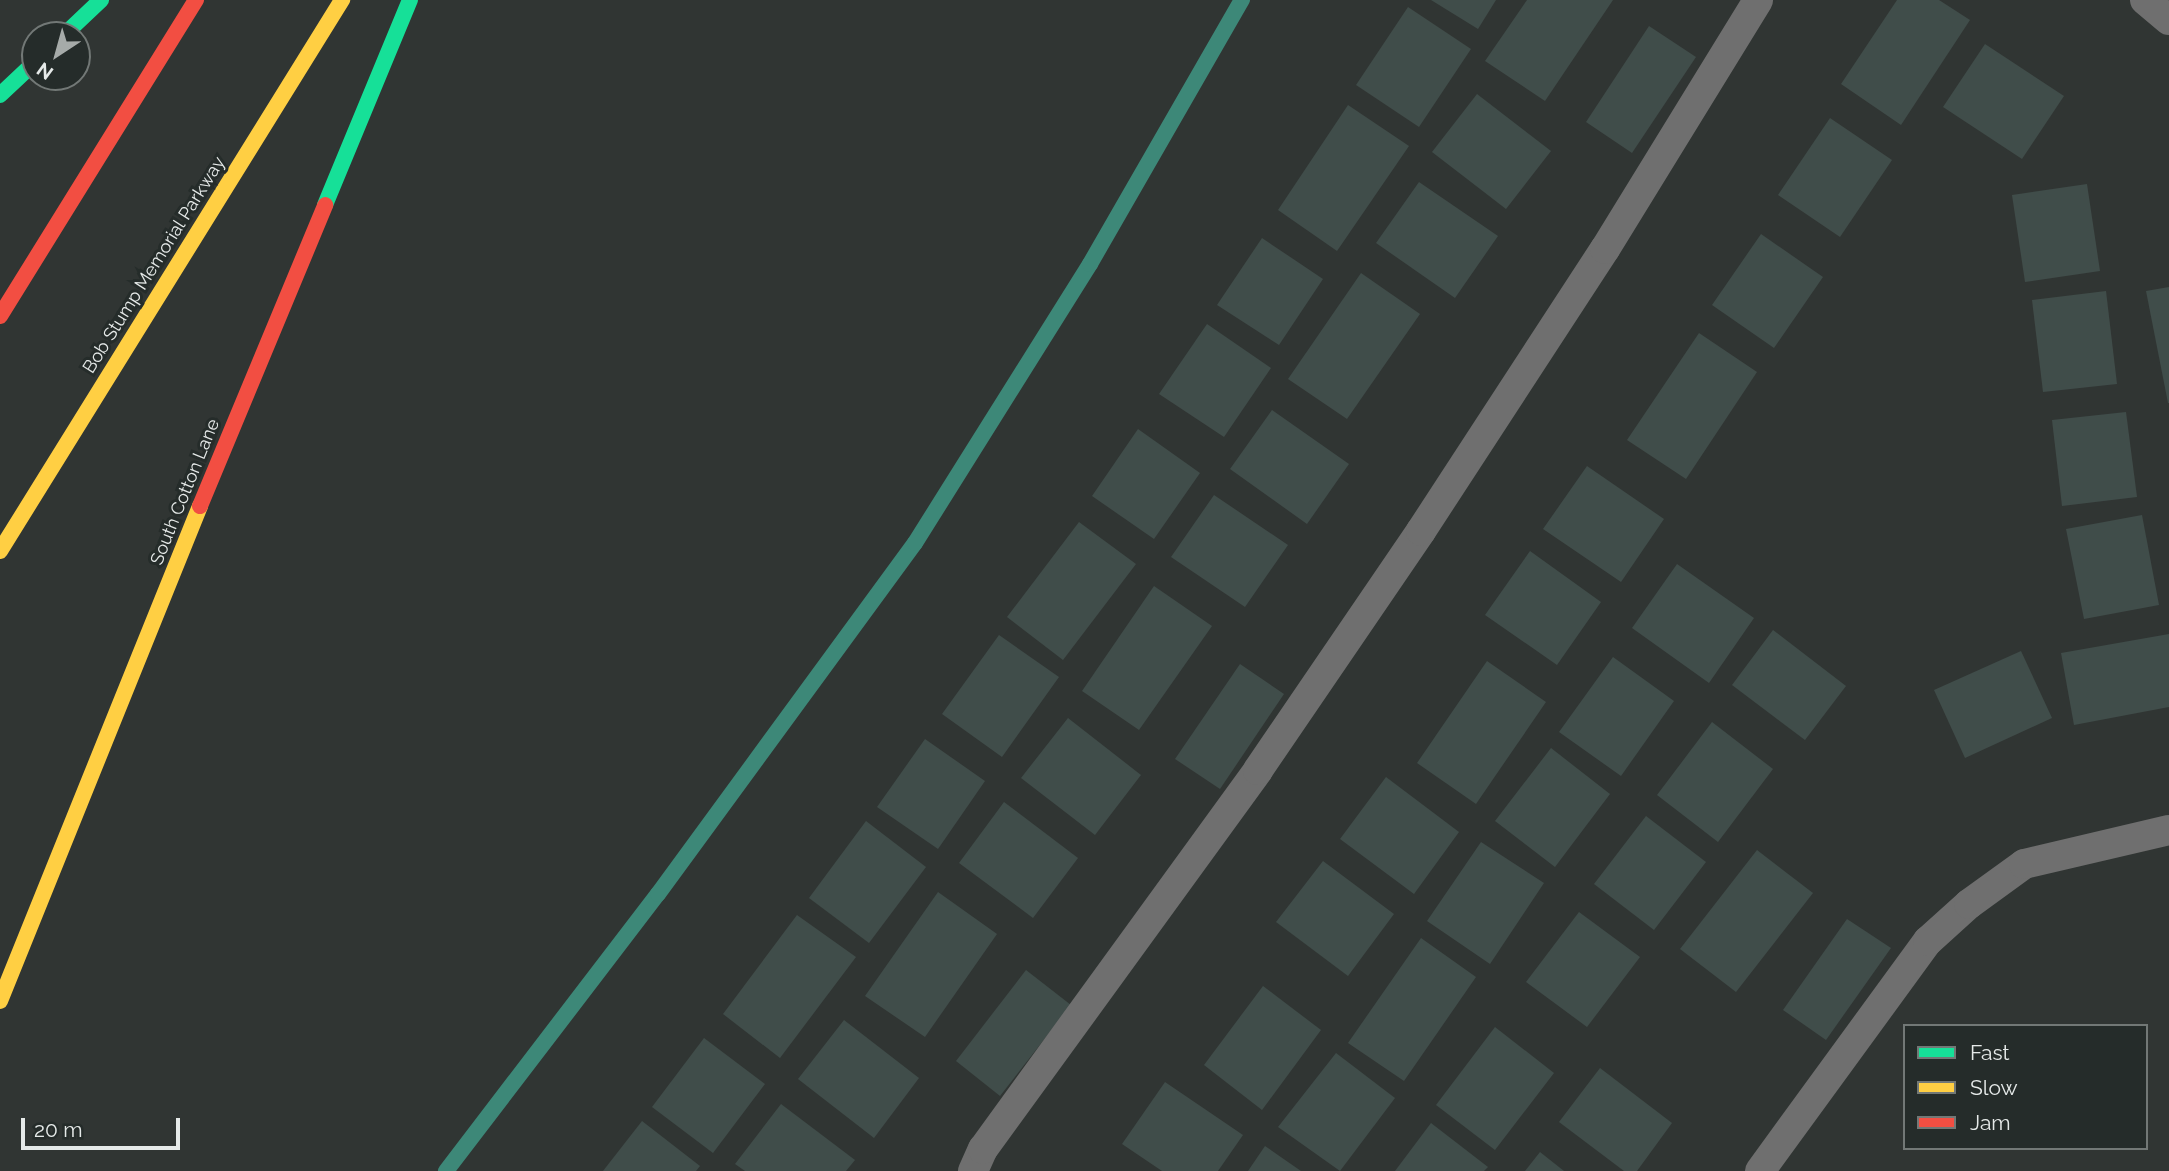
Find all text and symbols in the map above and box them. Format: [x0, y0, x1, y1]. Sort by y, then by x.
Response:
north arrow [21, 21, 91, 91]
text: N [33, 58, 57, 85]
street label: Bob Stump Memorial Parkway [78, 153, 230, 377]
street label: South Cotton Lane [146, 416, 224, 568]
legend [1903, 1024, 2148, 1150]
text: Fast [1970, 1040, 2010, 1065]
text: Slow [1970, 1075, 2018, 1100]
scale bar [24, 1104, 184, 1148]
text: Jam [1970, 1110, 2011, 1135]
text: 20 m [34, 1117, 82, 1142]

